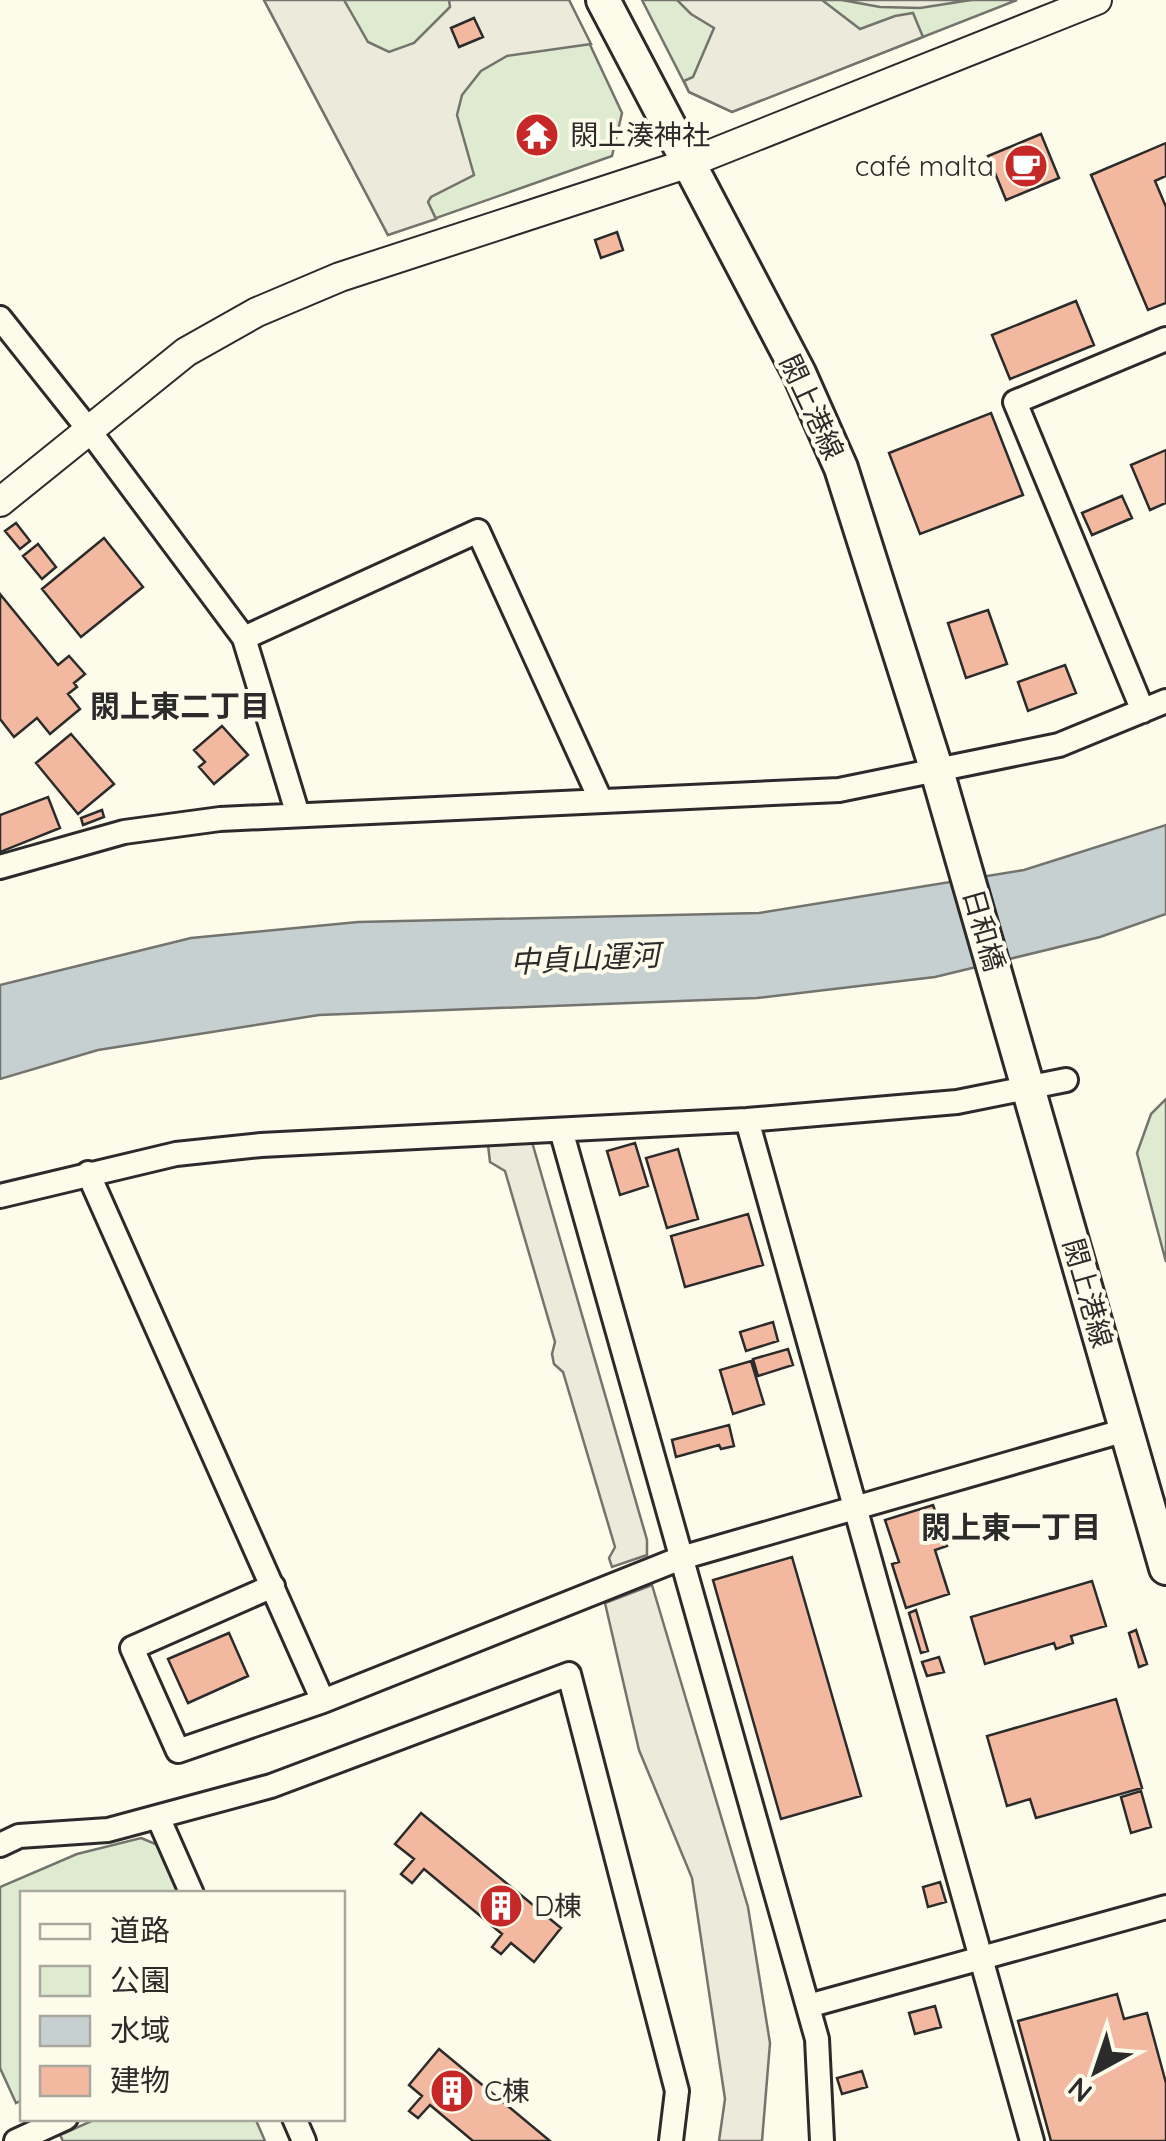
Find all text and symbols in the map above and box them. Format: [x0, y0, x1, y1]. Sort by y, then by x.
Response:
temple icon: 閖上湊神社 [514, 112, 560, 158]
place label: 閖上湊神社 [570, 117, 710, 152]
cafe icon: café malta [1003, 143, 1049, 189]
place label: café malta [855, 148, 994, 183]
street label: 閖上港線 [773, 349, 852, 465]
district label: 閖上東二丁目 [90, 687, 270, 725]
street label: 日和橋 [956, 885, 1013, 975]
water label: 中貞山運河 [509, 935, 666, 981]
street label: 閖上港線 [1056, 1234, 1121, 1352]
district label: 閖上東一丁目 [921, 1508, 1101, 1546]
building icon: D棟 [478, 1883, 524, 1929]
place label: D棟 [534, 1888, 582, 1923]
legend [20, 1891, 345, 2121]
text: 道路 [110, 1911, 170, 1949]
text: 公園 [110, 1961, 170, 1999]
text: 水域 [110, 2011, 170, 2049]
north arrow [1046, 2021, 1146, 2121]
text: 建物 [110, 2061, 170, 2099]
building icon: C棟 [429, 2068, 475, 2114]
text: N [1060, 2071, 1099, 2111]
place label: C棟 [484, 2073, 530, 2108]

